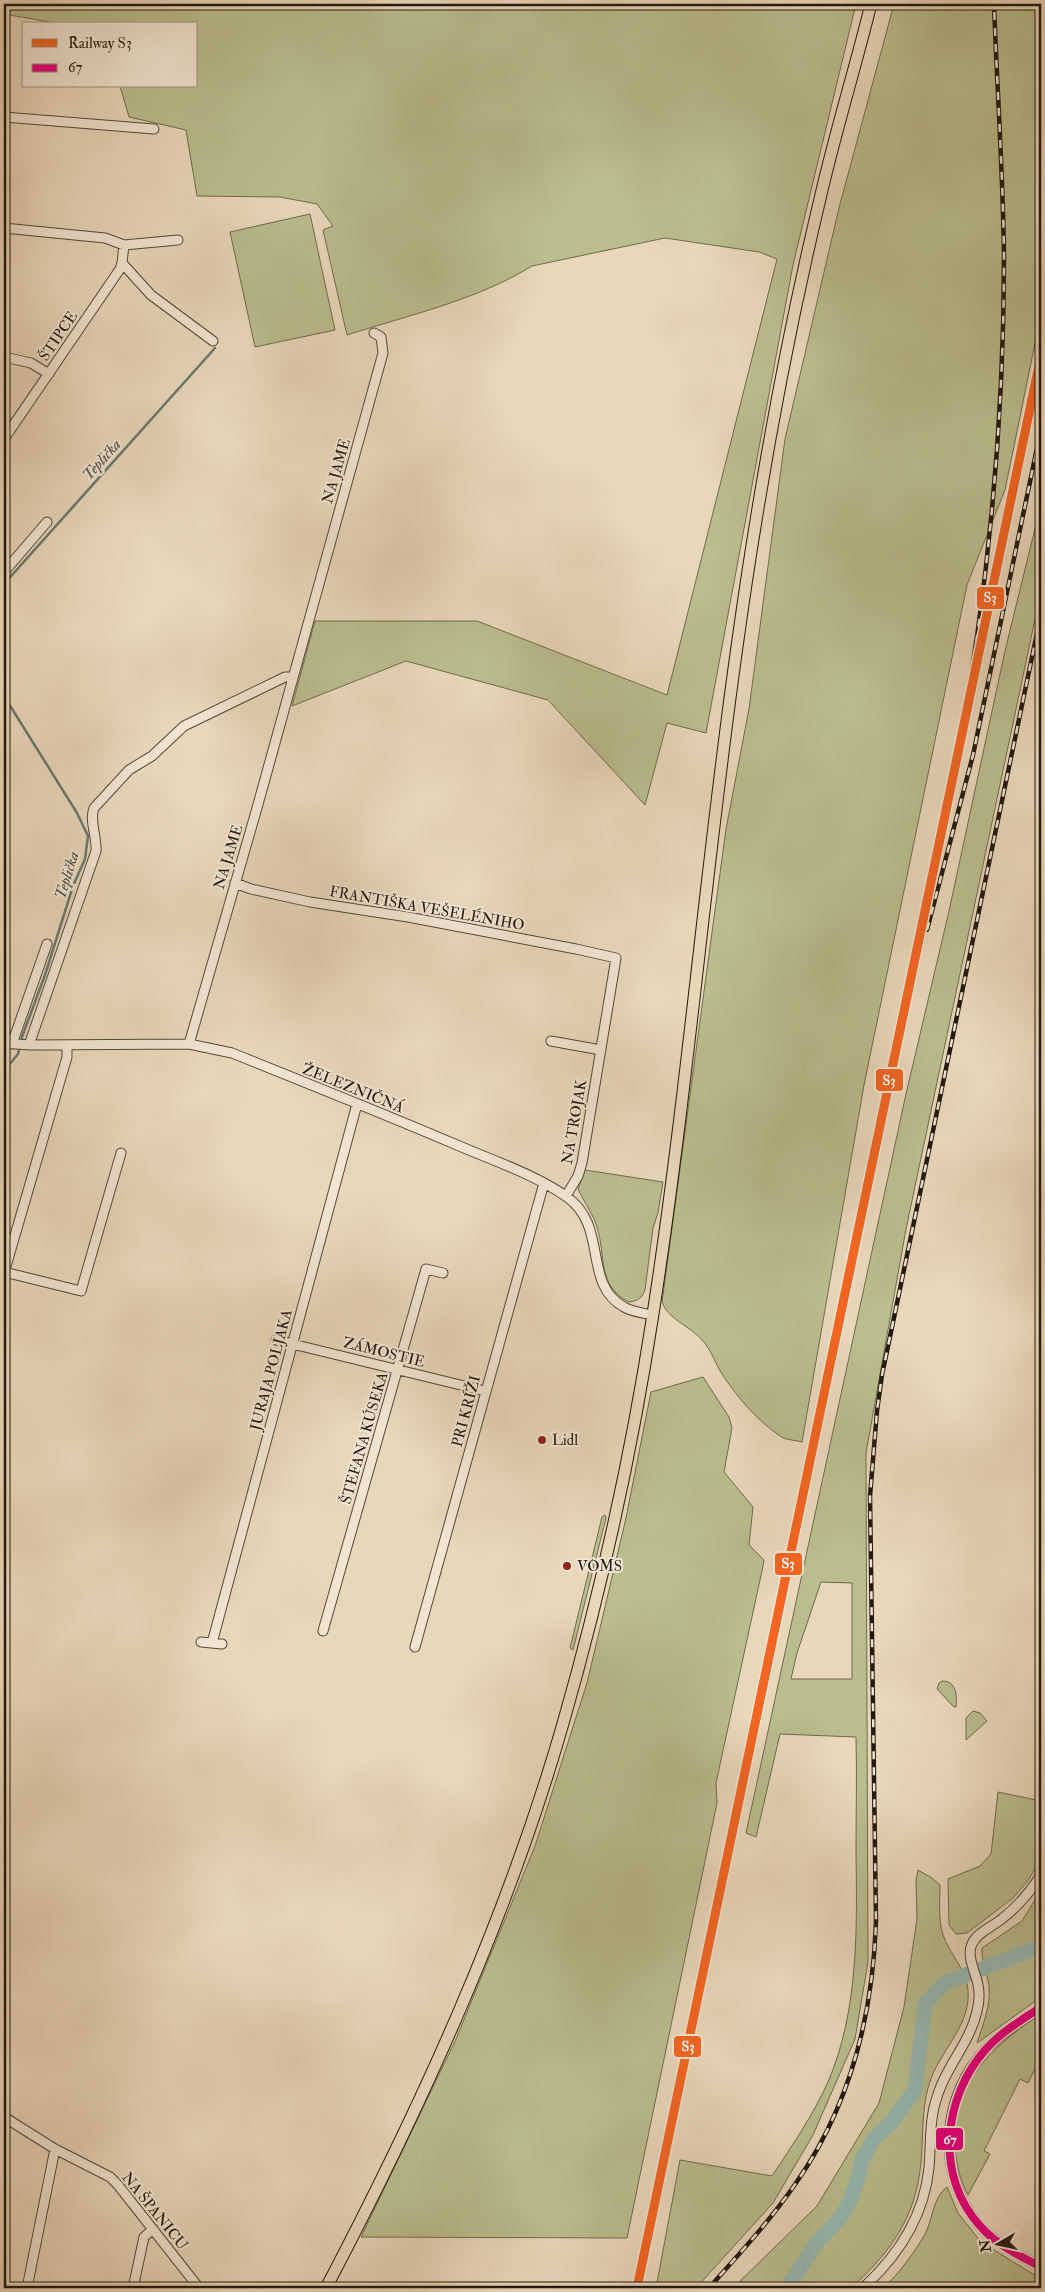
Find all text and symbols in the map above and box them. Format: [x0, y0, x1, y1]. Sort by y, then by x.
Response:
legend [22, 22, 198, 88]
text: Railway S3 [68, 34, 132, 53]
text: 67 [68, 58, 83, 77]
street label: ŠTIPCE [33, 306, 82, 365]
water label: Teplička [78, 435, 125, 484]
street label: NA JAME [318, 436, 356, 506]
line badge: S3 [976, 586, 1005, 610]
text: S3 [983, 589, 997, 606]
street label: NA JAME [210, 822, 248, 892]
water label: Teplička [50, 849, 84, 902]
street label: FRANTIŠKA VEŠELÉNIHO [328, 880, 526, 935]
street label: ŽELEZNIČNÁ [299, 1058, 408, 1118]
line badge: S3 [875, 1068, 904, 1092]
text: S3 [882, 1072, 896, 1089]
street label: NA TROJAK [558, 1078, 592, 1166]
street label: JURAJA POLJAKA [246, 1307, 298, 1434]
street label: ZÁMOSTIE [341, 1331, 427, 1372]
street label: ŠTEFANA KÚSEKA [335, 1369, 393, 1506]
street label: PRI KRÍŽI [446, 1373, 485, 1449]
place label: Lidl [552, 1431, 578, 1450]
marker: Lidl [536, 1434, 548, 1446]
line badge: S3 [774, 1552, 803, 1576]
text: S3 [781, 1555, 795, 1572]
place label: VOMS [577, 1557, 622, 1576]
marker: VOMS [561, 1560, 573, 1572]
line badge: S3 [673, 2035, 702, 2058]
text: S3 [681, 2038, 695, 2055]
line badge: 67 [935, 2127, 964, 2151]
text: 67 [943, 2131, 957, 2148]
street label: NA ŠPANICU [117, 2167, 194, 2255]
north arrow [972, 2220, 1022, 2270]
text: N [976, 2238, 995, 2254]

